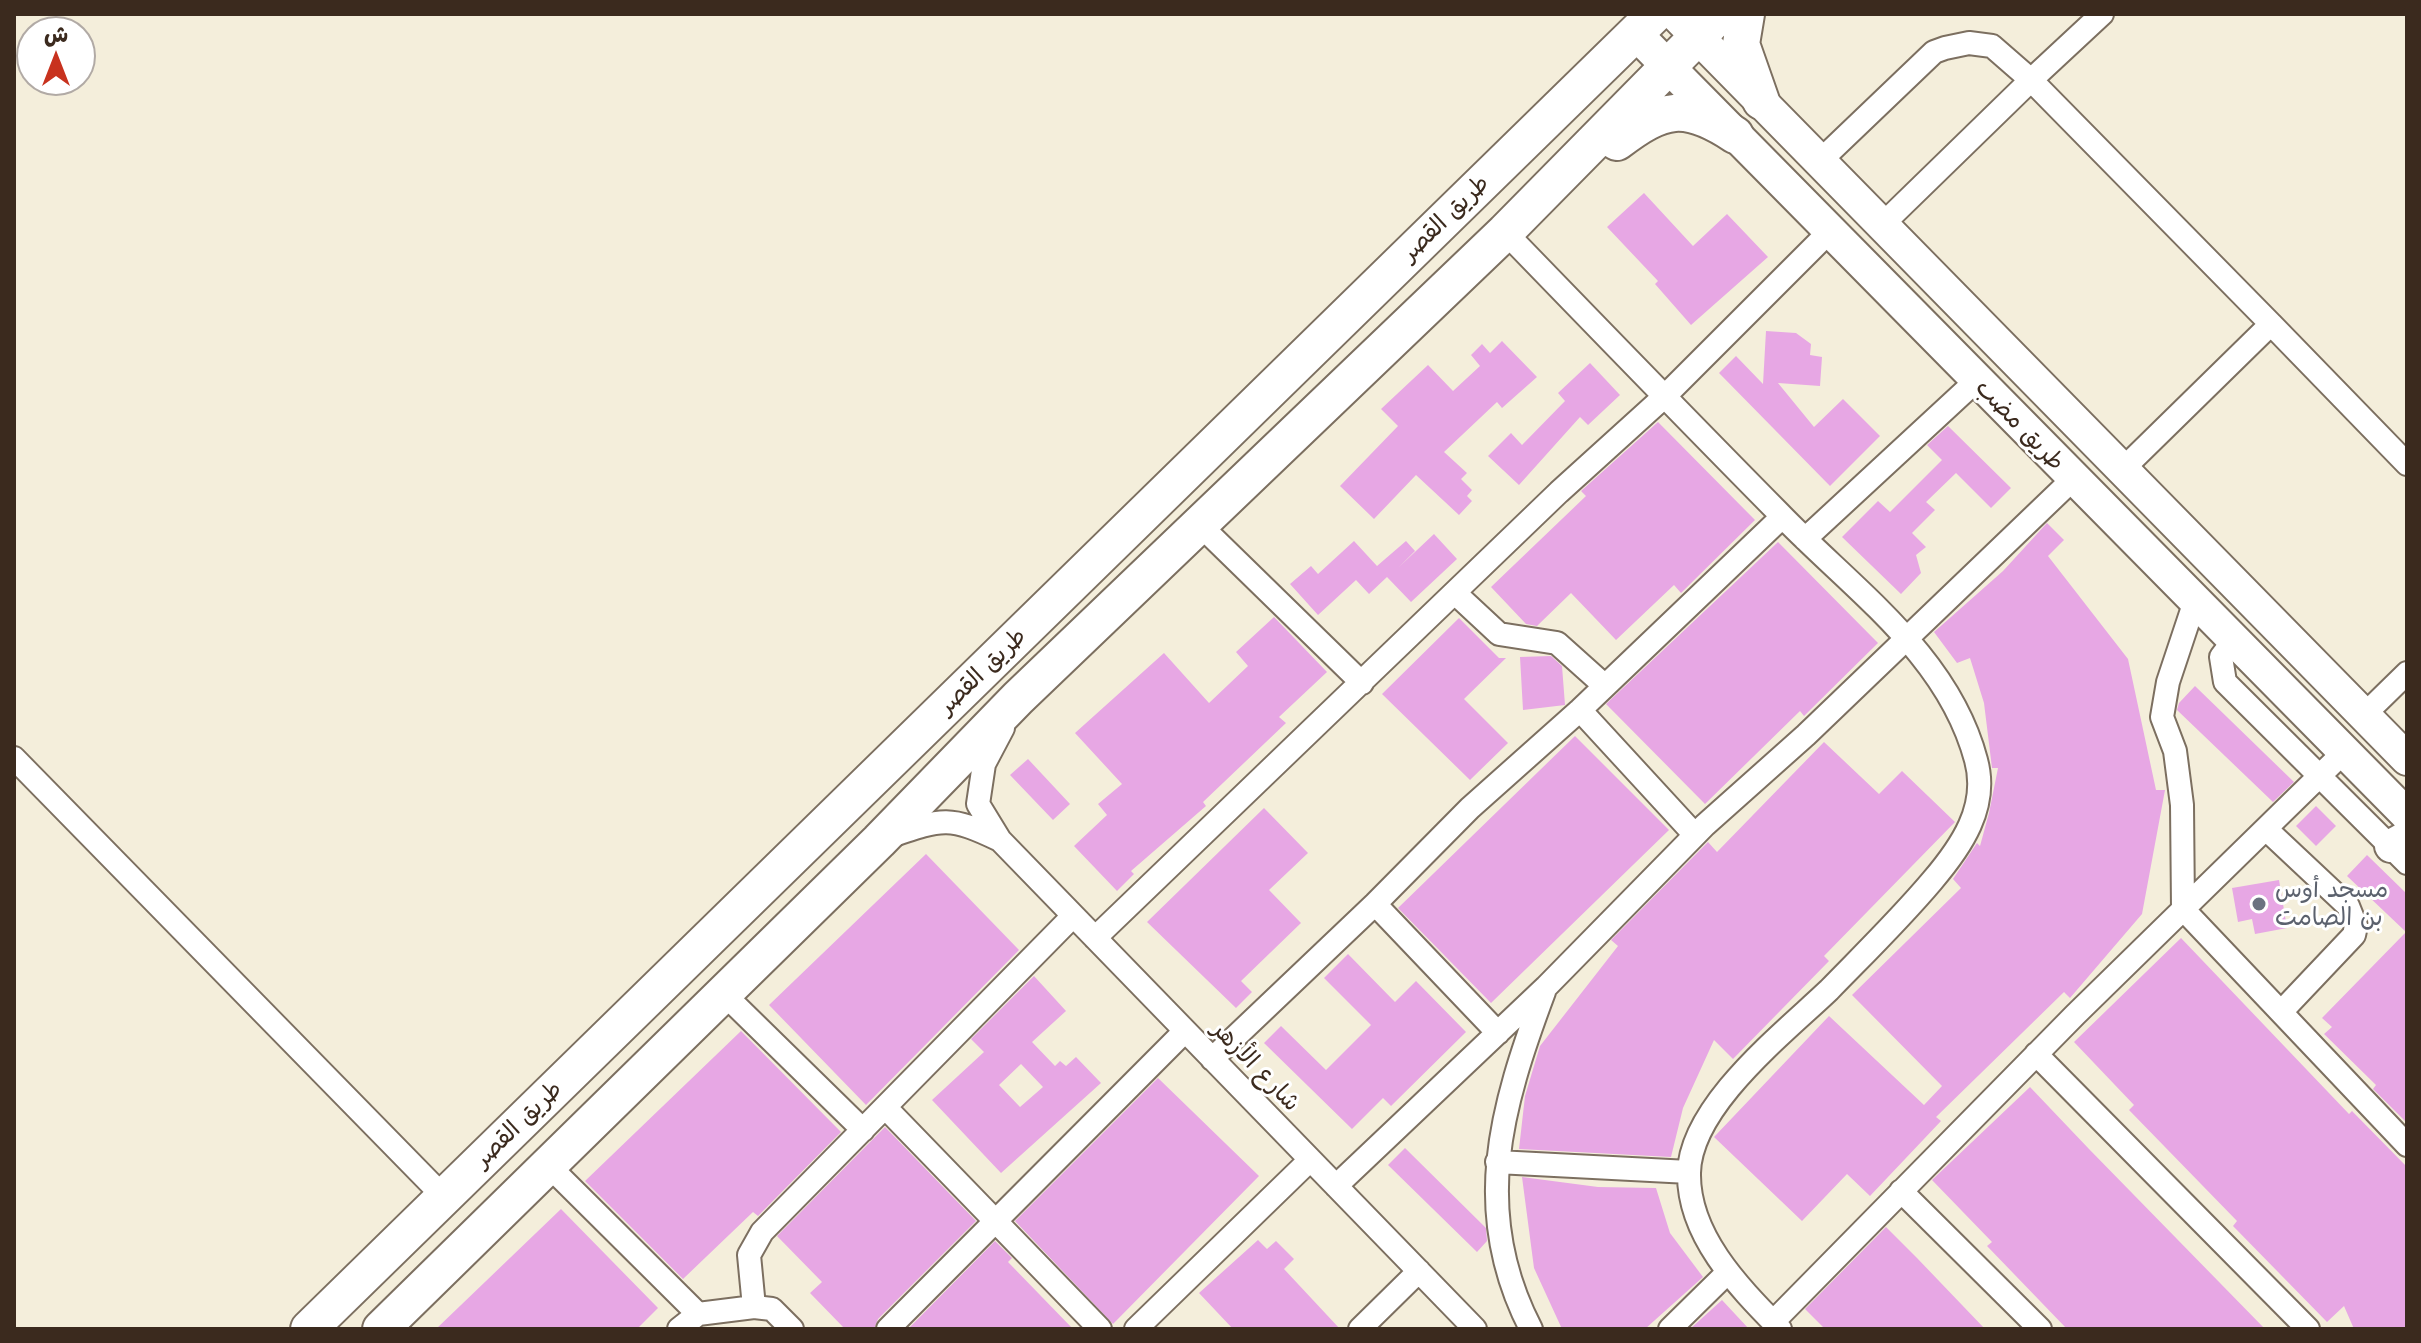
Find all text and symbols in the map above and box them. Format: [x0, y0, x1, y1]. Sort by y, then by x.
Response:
north arrow [16, 16, 96, 96]
text: ش [44, 19, 68, 48]
street label: طريق القصر [1395, 169, 1495, 267]
street label: طريق مضب [1969, 373, 2071, 477]
street label: طريق القصر [932, 622, 1032, 720]
place label: مسجد أوس بن الصامت [2275, 876, 2388, 932]
marker: مسجد أوس بن الصامت [2250, 895, 2268, 913]
street label: شارع الأزهر [1206, 1015, 1306, 1117]
street label: طريق القصر [468, 1075, 568, 1173]

